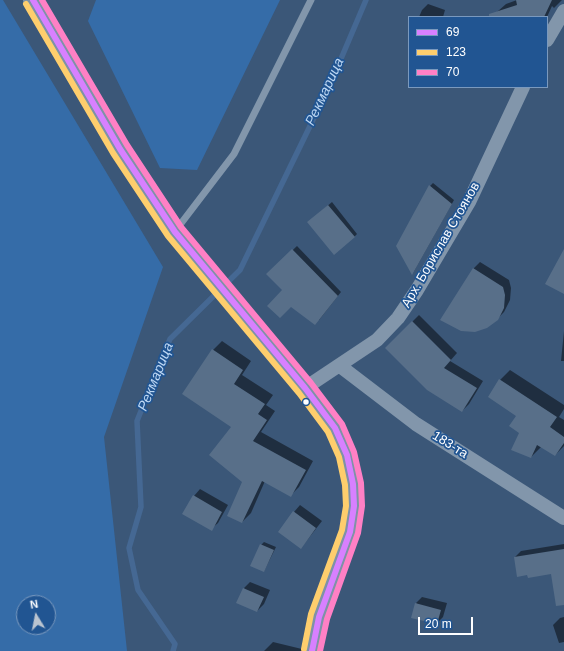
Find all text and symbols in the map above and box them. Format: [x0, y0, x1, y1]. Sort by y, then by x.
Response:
legend [408, 16, 548, 88]
text: 69 [446, 25, 459, 39]
text: 123 [446, 45, 466, 59]
water label: Рекмарица [302, 56, 348, 128]
text: 70 [446, 65, 459, 79]
street label: Арх. Борислав Стоянов [399, 179, 483, 311]
water label: Рекмарица [135, 340, 177, 414]
unlabelled marker [301, 397, 311, 407]
street label: 183-та [429, 428, 471, 462]
north arrow [16, 595, 56, 635]
text: N [29, 598, 39, 611]
scale bar [420, 609, 475, 635]
text: 20 m [425, 617, 452, 631]

